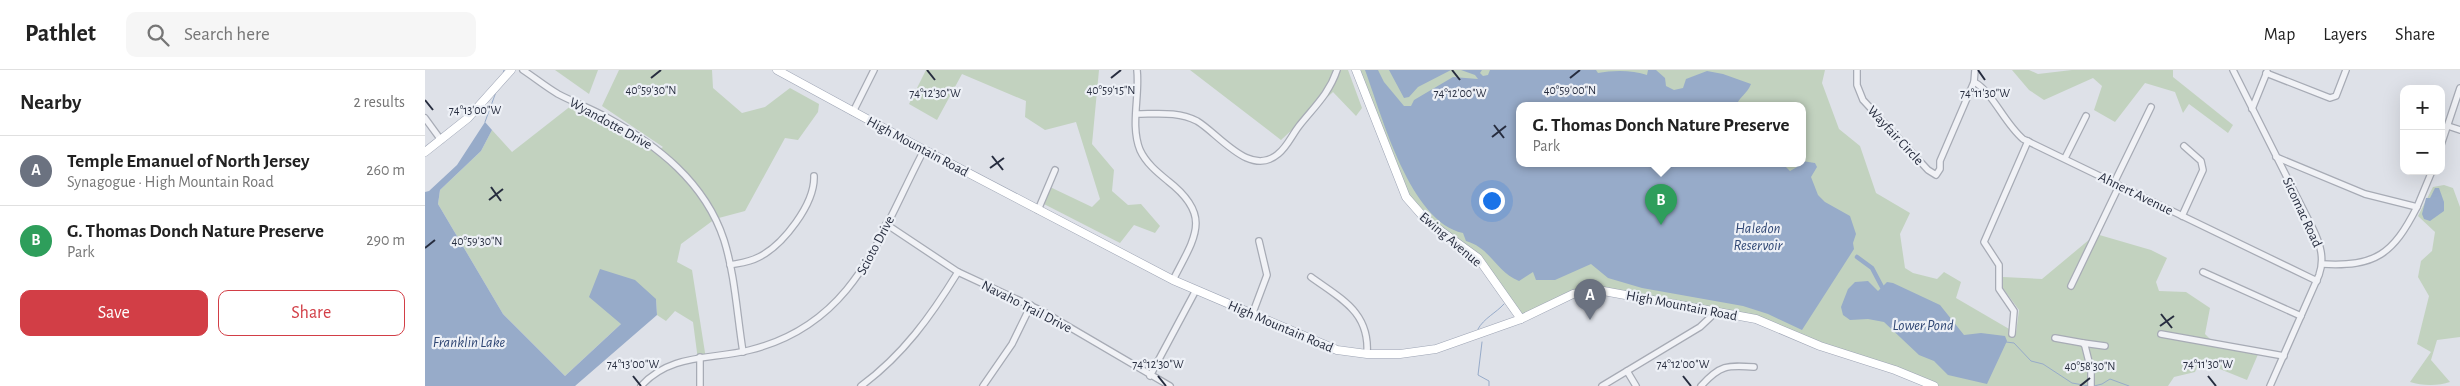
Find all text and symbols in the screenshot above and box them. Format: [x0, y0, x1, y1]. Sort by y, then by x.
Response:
search box [126, 12, 476, 57]
icon: search [144, 21, 172, 49]
text: Pathlet [25, 22, 96, 46]
text: Search here [184, 25, 270, 44]
text: Map [2264, 26, 2295, 44]
text: Layers [2323, 26, 2367, 44]
text: Share [2395, 26, 2435, 44]
text: 40°59'30"N [625, 84, 677, 96]
text: 40°59'15"N [1087, 84, 1135, 96]
text: 40°59'00"N [1544, 84, 1596, 96]
map controls [2400, 85, 2445, 175]
button: + [2400, 85, 2445, 130]
text: 74°12'30"W [909, 87, 961, 99]
text: 74°12'00"W [1434, 87, 1487, 99]
text: 74°11'30"W [1960, 87, 2010, 99]
text: Nearby [20, 92, 81, 113]
text: 2 results [353, 94, 405, 110]
street label: Wyandotte Drive [567, 95, 654, 152]
popup [1516, 102, 1806, 167]
street label: Wayfair Circle [1864, 103, 1926, 168]
text: 74°13'00"W [449, 104, 501, 116]
street label: High Mountain Road [864, 114, 971, 180]
text: G. Thomas Donch Nature Preserve [1532, 116, 1790, 135]
button: − [2400, 130, 2445, 175]
text: Park [1532, 138, 1560, 154]
text: Temple Emanuel of North Jersey [67, 152, 310, 171]
text: A [31, 162, 41, 178]
text: 260 m [366, 162, 405, 178]
street label: Ahnert Avenue [2096, 170, 2175, 218]
text: Synagogue · High Mountain Road [67, 174, 274, 190]
street label: Sicomac Road [2280, 175, 2324, 250]
pin: B [1645, 184, 1677, 225]
your location [1479, 188, 1505, 214]
street label: Ewing Avenue [1417, 210, 1484, 270]
street label: Scioto Drive [855, 214, 897, 277]
water label: Haledon Reservoir [1734, 221, 1784, 253]
text: G. Thomas Donch Nature Preserve [67, 222, 324, 241]
text: B [31, 232, 41, 248]
text: 290 m [366, 232, 405, 248]
text: 40°59'30"N [451, 235, 503, 247]
text: Park [67, 244, 95, 260]
street label: Navaho Trail Drive [979, 278, 1074, 336]
pin: A [1574, 279, 1606, 320]
street label: High Mountain Road [1625, 288, 1739, 324]
button: Save [20, 290, 208, 336]
button: Share [218, 290, 405, 336]
street label: High Mountain Road [1226, 298, 1335, 355]
water label: Lower Pond [1892, 318, 1954, 333]
water label: Franklin Lake [433, 335, 505, 350]
text: 74°13'00"W [607, 358, 659, 370]
text: 74°12'30"W [1132, 358, 1184, 370]
text: 74°12'00"W [1657, 358, 1710, 370]
text: 74°11'30"W [2183, 358, 2233, 370]
text: 40°58'30"N [2064, 360, 2116, 372]

